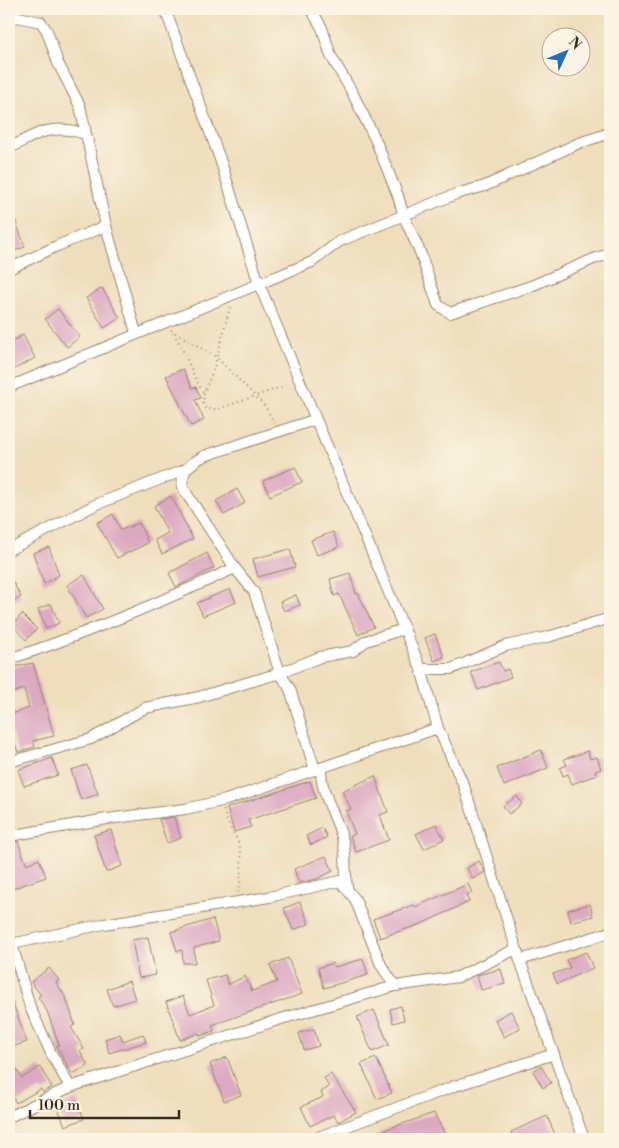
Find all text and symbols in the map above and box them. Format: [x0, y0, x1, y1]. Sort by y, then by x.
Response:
north arrow [542, 28, 592, 78]
text: N [564, 33, 585, 54]
scale bar [30, 1088, 179, 1120]
text: 100 m [38, 1096, 80, 1115]

